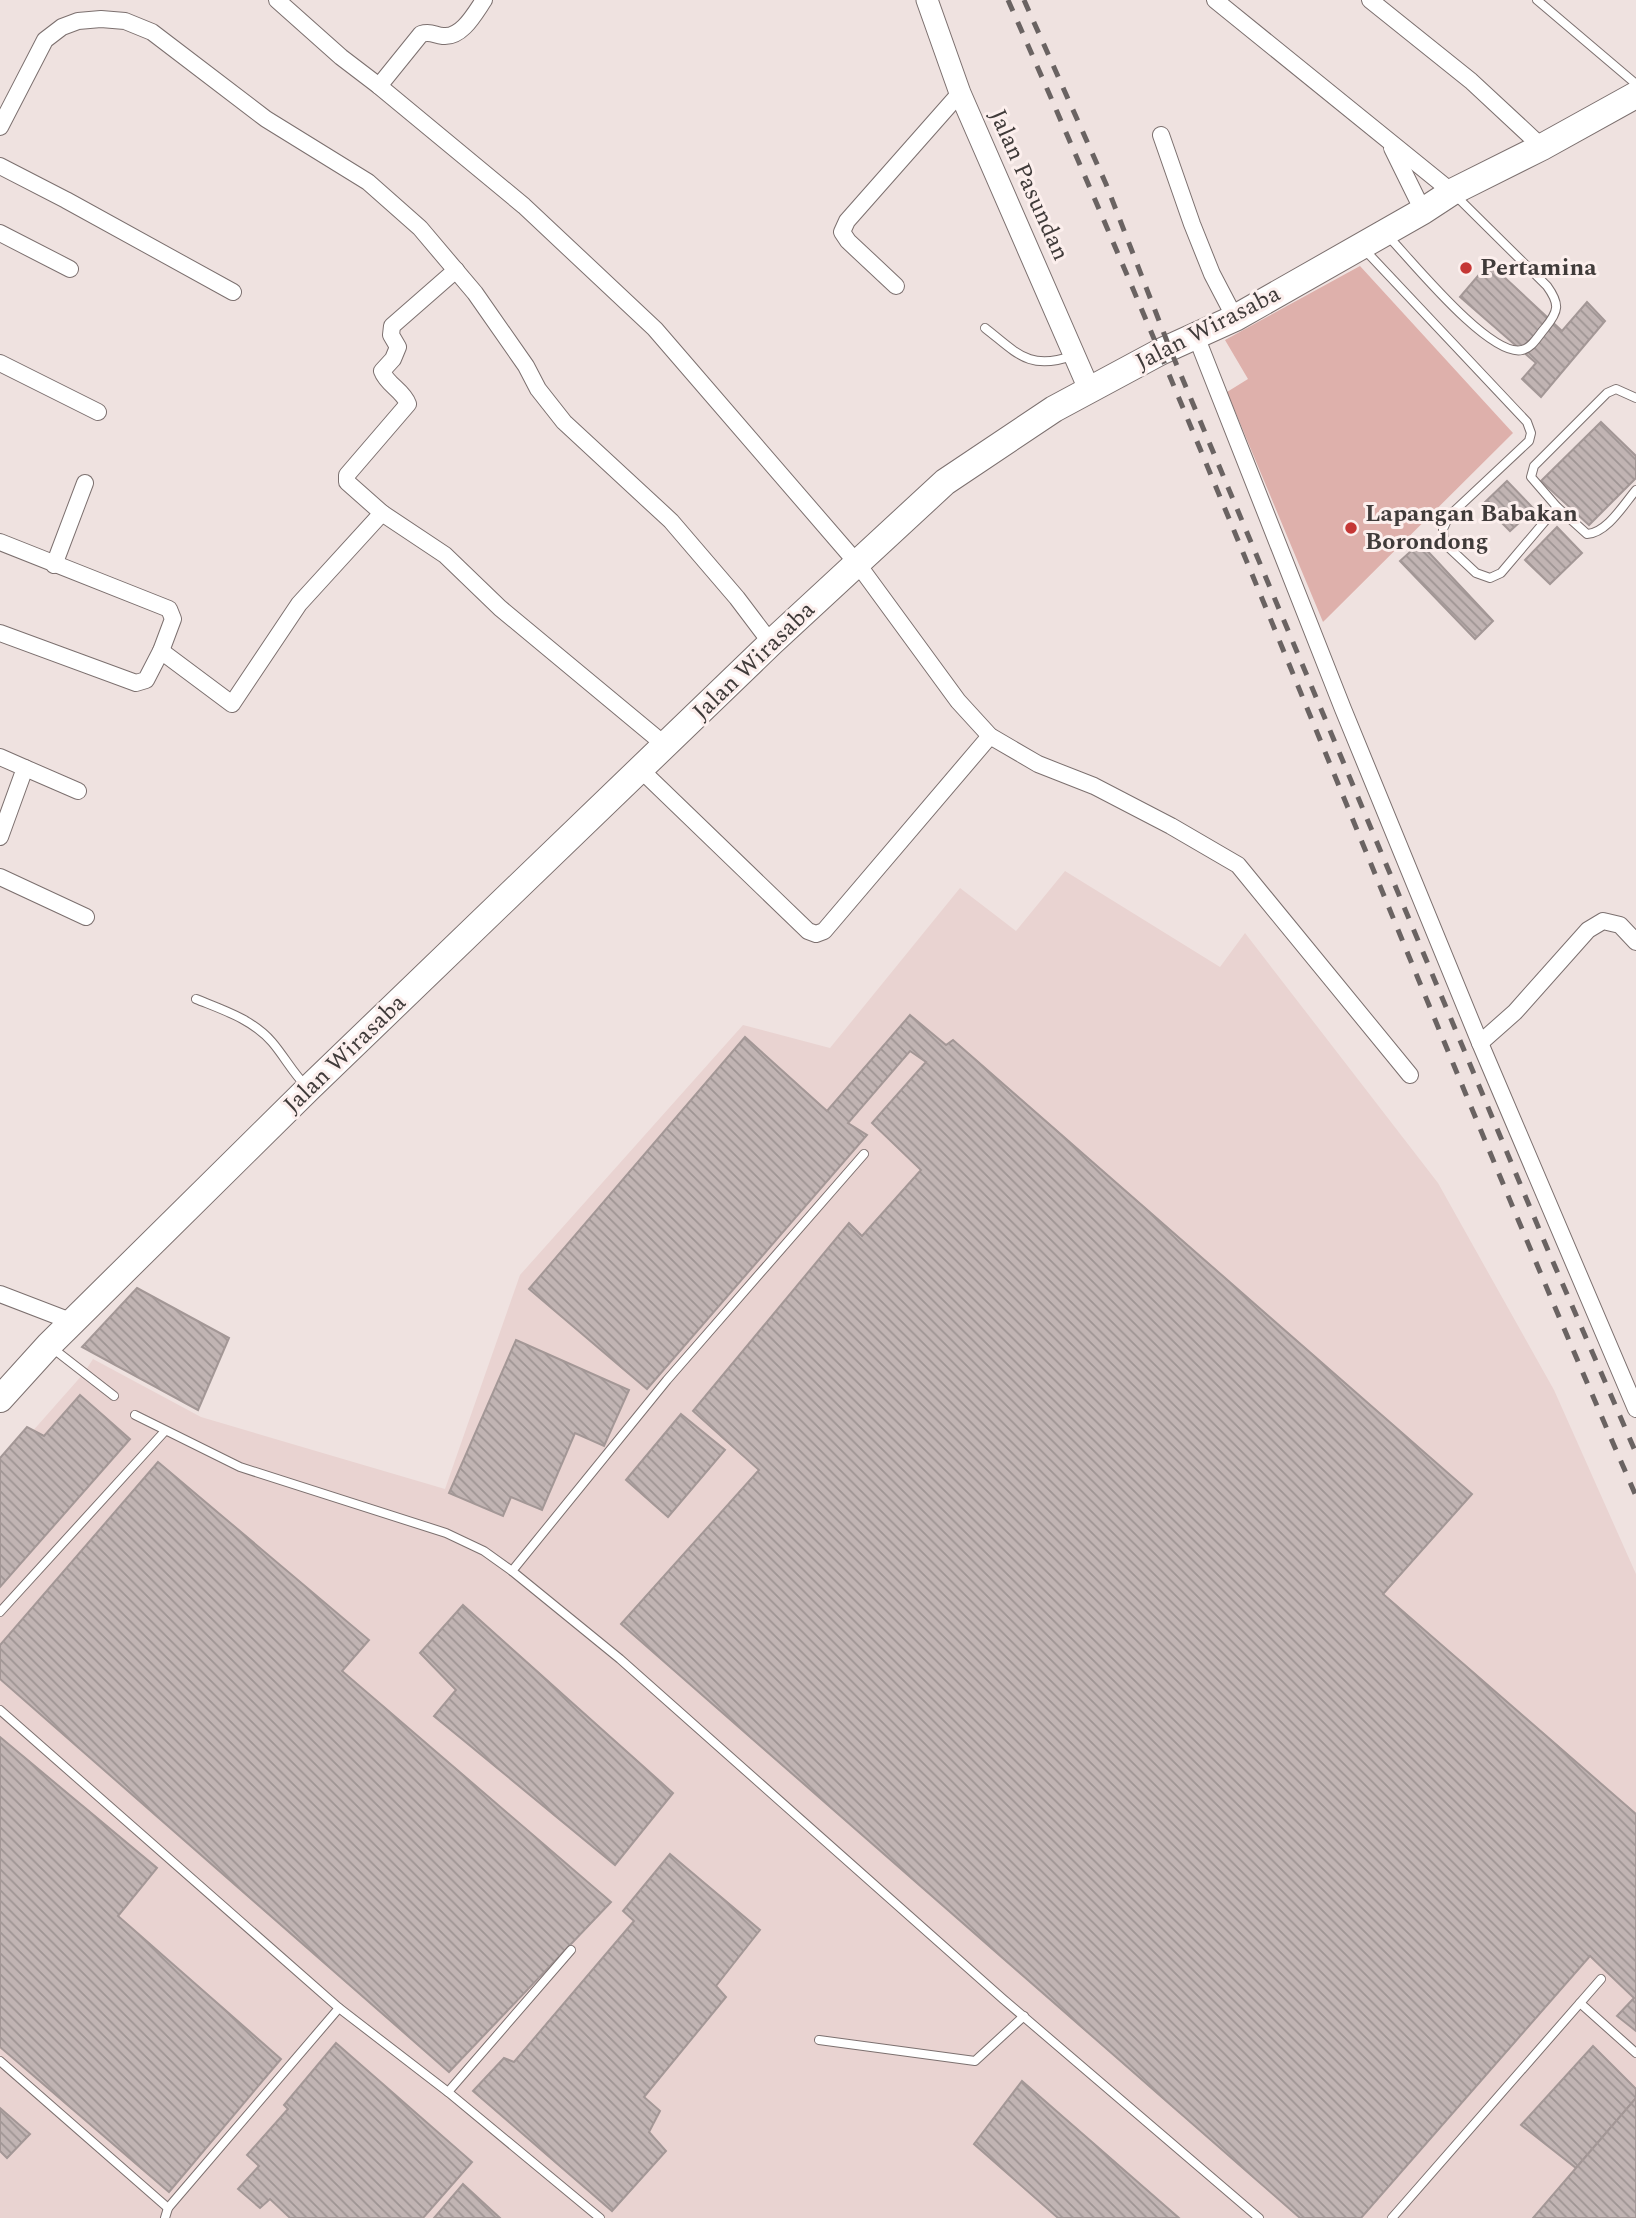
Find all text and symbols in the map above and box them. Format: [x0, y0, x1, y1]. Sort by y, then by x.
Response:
street label: Jalan Pasundan [980, 103, 1079, 267]
place label: Pertamina [1480, 250, 1597, 286]
marker: Pertamina [1458, 260, 1474, 276]
street label: Jalan Wirasaba [1129, 276, 1287, 380]
place label: Lapangan Babakan Borondong [1365, 496, 1578, 560]
marker: Lapangan Babakan Borondong [1343, 520, 1359, 536]
street label: Jalan Wirasaba [684, 593, 824, 729]
street label: Jalan Wirasaba [275, 986, 415, 1122]

